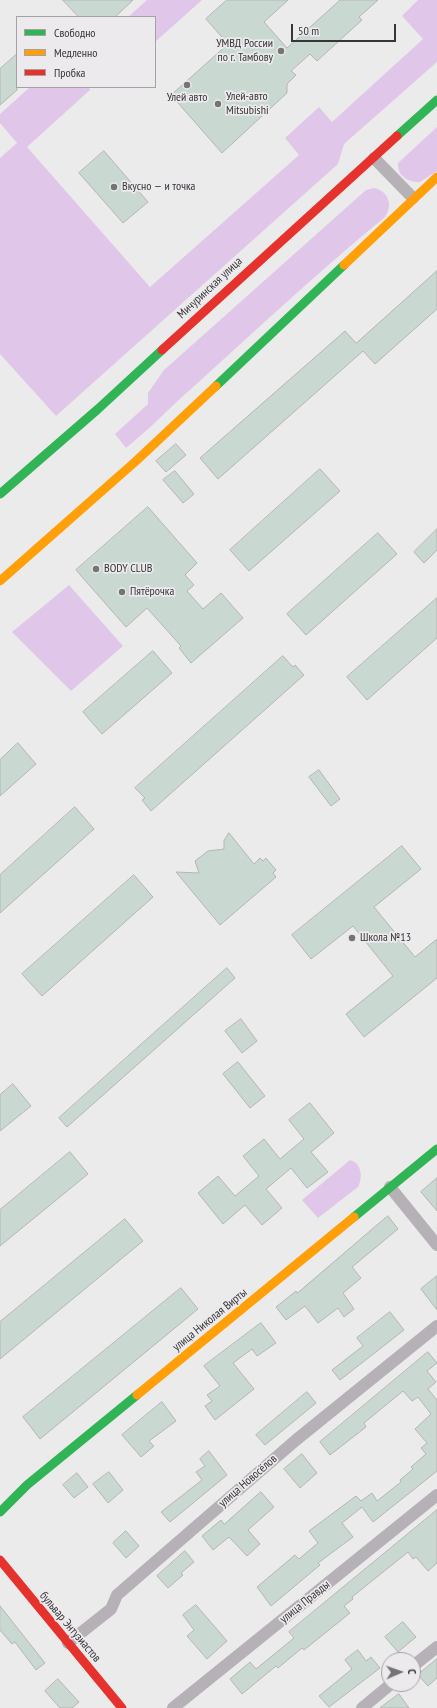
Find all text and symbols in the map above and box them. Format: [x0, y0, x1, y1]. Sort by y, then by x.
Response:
legend [16, 16, 156, 88]
scale bar [293, 16, 398, 42]
text: 50 m [298, 23, 319, 38]
text: Свободно [54, 25, 96, 40]
place label: УМВД России по г. Тамбову [216, 37, 273, 65]
text: Медленно [54, 45, 97, 60]
marker: УМВД России по г. Тамбову [276, 46, 286, 56]
text: Пробка [54, 65, 85, 80]
marker: Улей авто [182, 80, 192, 90]
place label: Улей-авто Mitsubishi [226, 90, 269, 118]
place label: Улей авто [167, 91, 207, 105]
marker: Улей-авто Mitsubishi [213, 99, 223, 109]
place label: Вкусно — и точка [122, 180, 195, 194]
marker: Вкусно — и точка [109, 182, 119, 192]
street label: Мичуринская улица [175, 254, 245, 322]
place label: BODY CLUB [104, 562, 153, 576]
marker: BODY CLUB [91, 564, 101, 574]
place label: Пятёрочка [130, 585, 174, 599]
marker: Пятёрочка [117, 587, 127, 597]
place label: Школа №13 [360, 931, 411, 945]
marker: Школа №13 [347, 933, 357, 943]
street label: улица Николая Вирты [170, 1286, 250, 1354]
street label: улица Новосёлов [216, 1452, 280, 1510]
street label: улица Правды [277, 1578, 333, 1626]
street label: бульвар Энтузиастов [36, 1589, 104, 1665]
north arrow [381, 1652, 421, 1692]
text: С [405, 1669, 419, 1674]

